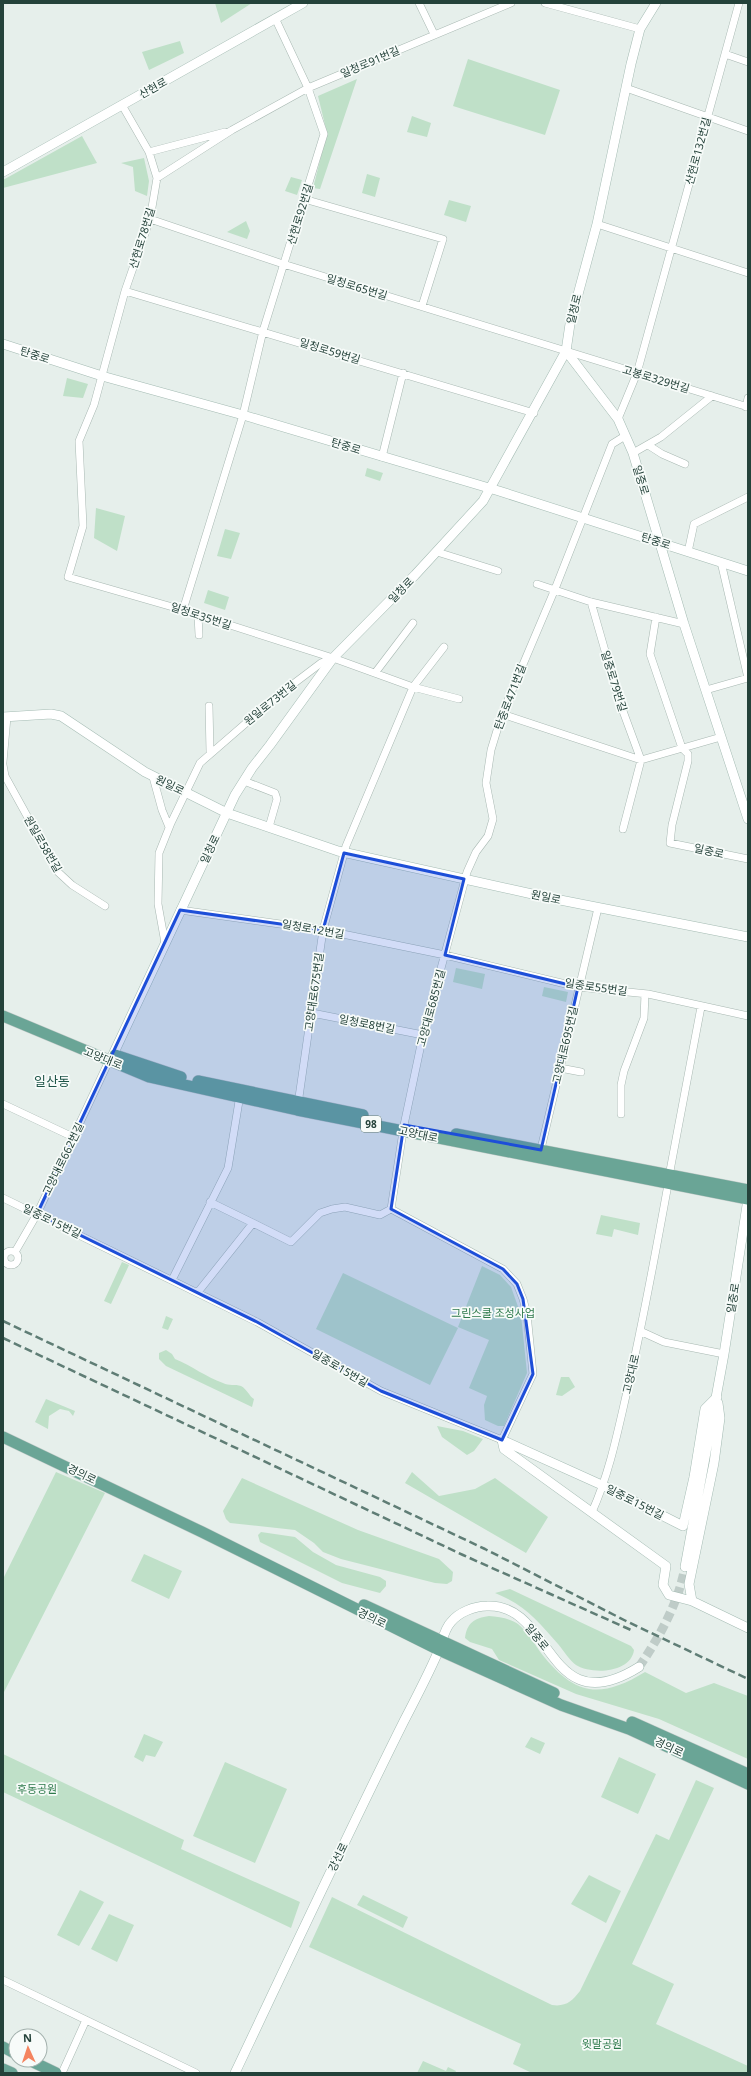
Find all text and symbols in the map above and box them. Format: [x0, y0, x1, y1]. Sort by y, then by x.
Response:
street label: 일청로91번길 [338, 42, 402, 81]
street label: 산현로 [136, 74, 170, 101]
street label: 산현로132번길 [681, 115, 714, 186]
street label: 산현로92번길 [283, 181, 316, 246]
street label: 산현로78번길 [125, 205, 158, 270]
street label: 일청로65번길 [325, 270, 390, 303]
street label: 일청로 [563, 292, 584, 325]
street label: 일청로59번길 [298, 334, 363, 367]
street label: 탄중로 [18, 343, 52, 366]
street label: 고봉로329번길 [621, 361, 692, 396]
street label: 탄중로 [329, 434, 363, 457]
street label: 일중로 [630, 463, 653, 497]
street label: 탄중로 [639, 529, 673, 552]
street label: 일청로 [385, 574, 417, 606]
street label: 일청로35번길 [169, 599, 234, 632]
street label: 일중로79번길 [598, 648, 631, 713]
street label: 탄중로471번길 [490, 662, 529, 732]
street label: 원일로73번길 [240, 677, 299, 728]
street label: 원일로 [153, 771, 187, 798]
street label: 원일로58번길 [21, 813, 66, 875]
street label: 일청로 [196, 832, 223, 866]
street label: 일중로 [693, 840, 726, 861]
street label: 원일로 [530, 886, 563, 907]
street label: 일청로12번길 [281, 916, 346, 941]
street label: 고양대로675번길 [301, 951, 326, 1032]
street label: 고양대로685번길 [413, 967, 448, 1048]
street label: 일중로55번길 [564, 975, 628, 998]
street label: 고양대로695번길 [548, 1004, 581, 1085]
street label: 일청로8번길 [338, 1011, 396, 1036]
street label: 고양대로 [82, 1043, 125, 1072]
district label: 일산동 [34, 1072, 70, 1090]
road number: 98 [361, 1116, 381, 1132]
street label: 고양대로662번길 [38, 1120, 87, 1198]
street label: 고양대로 [397, 1122, 439, 1145]
street label: 일중로15번길 [21, 1200, 84, 1241]
street label: 일중로 [723, 1282, 742, 1314]
park label: 그린스쿨 조성사업 [451, 1305, 535, 1320]
street label: 일중로15번길 [309, 1345, 371, 1390]
street label: 고양대로 [619, 1352, 642, 1395]
street label: 경의로 [65, 1460, 99, 1487]
street label: 일중로15번길 [604, 1481, 667, 1523]
street label: 경의로 [355, 1604, 389, 1631]
street label: 일중로 [522, 1620, 553, 1653]
street label: 경의로 [652, 1733, 686, 1760]
park label: 후동공원 [17, 1781, 57, 1796]
street label: 강선로 [324, 1840, 351, 1874]
north arrow [8, 2028, 48, 2068]
text: N [23, 2030, 32, 2045]
park label: 윗말공원 [582, 2036, 622, 2051]

